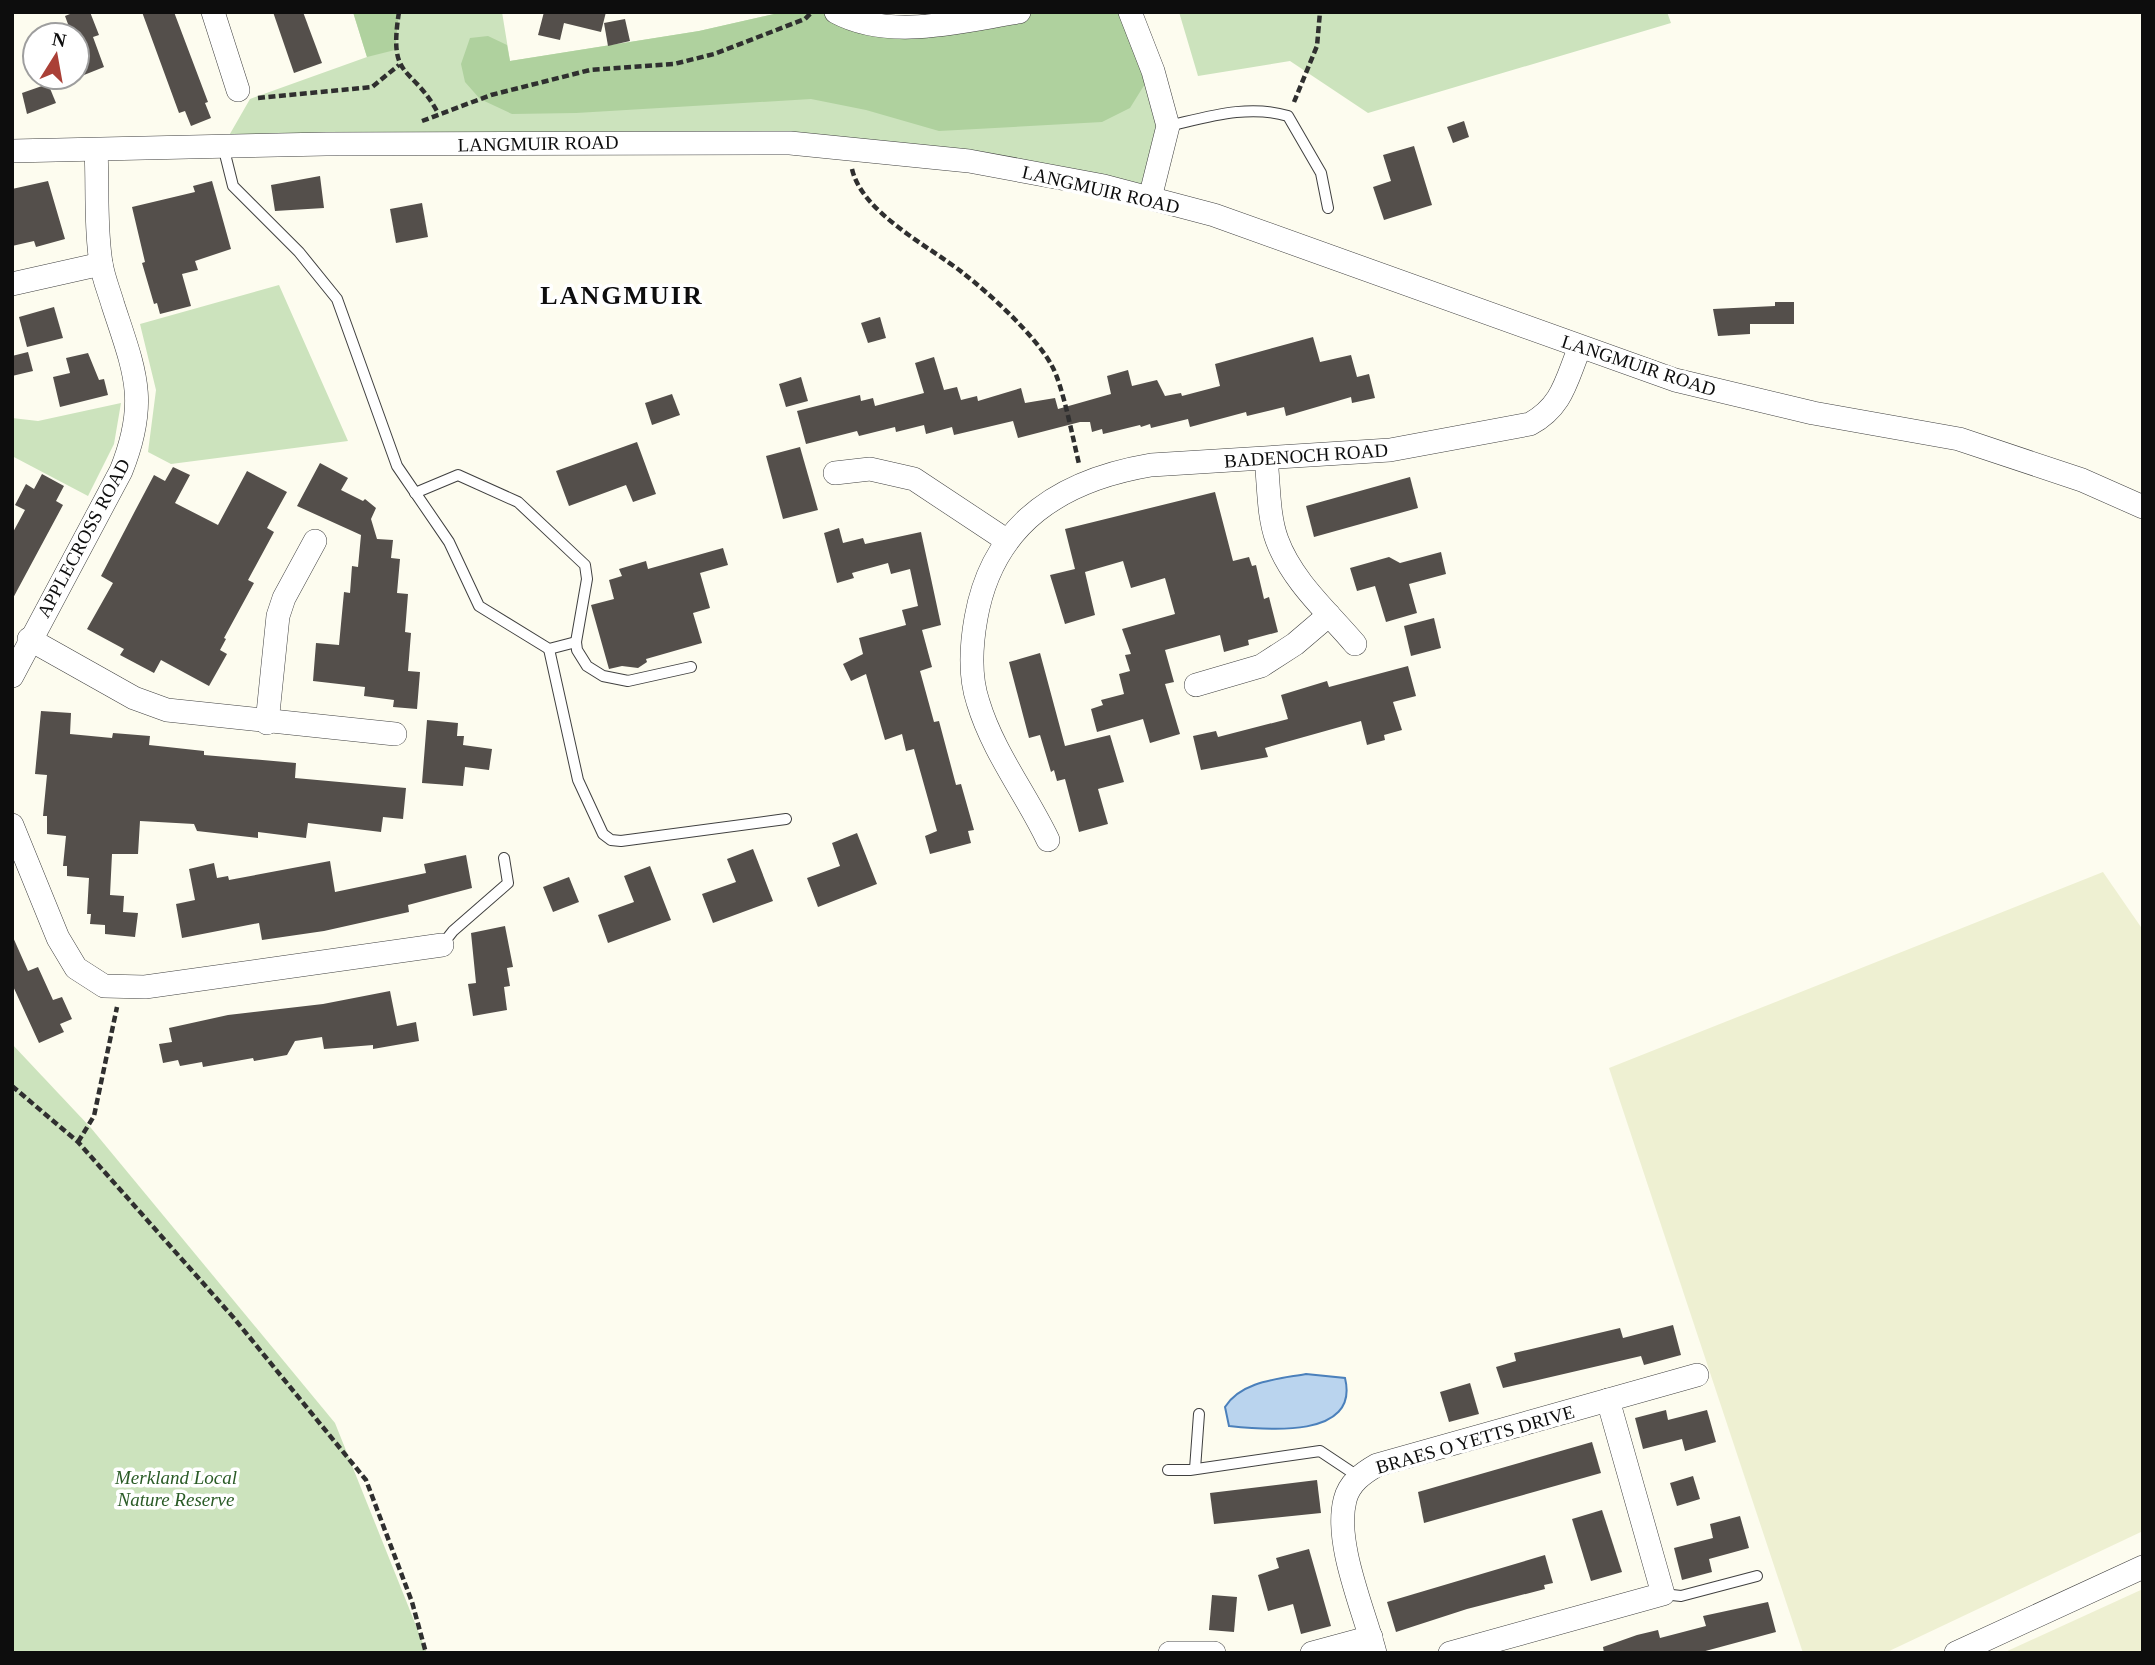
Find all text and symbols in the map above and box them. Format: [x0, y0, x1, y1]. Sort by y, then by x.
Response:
north arrow [21, 21, 91, 91]
text: N [50, 28, 68, 51]
street label: LANGMUIR ROAD [457, 132, 619, 155]
street label: LANGMUIR ROAD [1020, 161, 1182, 218]
district label: LANGMUIR [540, 281, 704, 310]
street label: LANGMUIR ROAD [1559, 331, 1719, 400]
street label: BADENOCH ROAD [1223, 439, 1389, 472]
street label: APPLECROSS ROAD [33, 455, 134, 621]
street label: BRAES O YETTS DRIVE [1373, 1401, 1577, 1478]
park label: Merkland Local Nature Reserve [114, 1467, 237, 1510]

